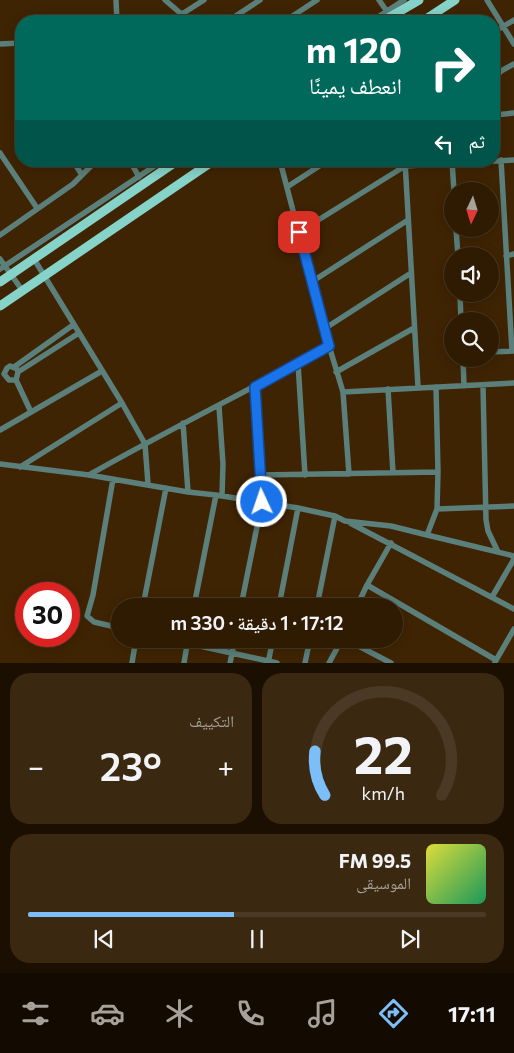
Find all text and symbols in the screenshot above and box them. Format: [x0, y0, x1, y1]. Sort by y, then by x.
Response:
text: 120 m [306, 27, 402, 70]
icon: right [420, 35, 485, 100]
text: انعطف يمينًا [309, 72, 402, 99]
text: ثم [468, 129, 485, 152]
icon: left [430, 130, 458, 158]
north arrow [444, 182, 499, 238]
map controls [444, 182, 499, 367]
pin [278, 211, 320, 253]
icon: arrive [285, 218, 313, 246]
button: sound [444, 247, 499, 302]
button: search [444, 312, 499, 367]
position arrow [235, 475, 287, 527]
speed limit sign: 30 [15, 582, 80, 647]
text: 17:12 · 1 دقيقة · 330 m [170, 611, 344, 634]
text: التكييف [189, 711, 234, 730]
text: 22 [353, 721, 413, 785]
text: 23° [100, 742, 162, 789]
text: − [28, 749, 44, 783]
text: + [218, 749, 234, 783]
text: km/h [361, 782, 405, 804]
text: 99.5 FM [339, 849, 411, 872]
text: الموسيقى [356, 873, 411, 892]
icon: previous [90, 925, 118, 953]
icon: pause [243, 925, 271, 953]
icon: next [396, 925, 424, 953]
icon: filters [18, 996, 53, 1031]
icon: car [90, 996, 125, 1031]
icon: climate [162, 996, 197, 1031]
icon: phone [233, 996, 268, 1031]
icon: music [305, 996, 340, 1031]
icon: directions [376, 996, 411, 1031]
text: 17:11 [448, 1000, 496, 1027]

